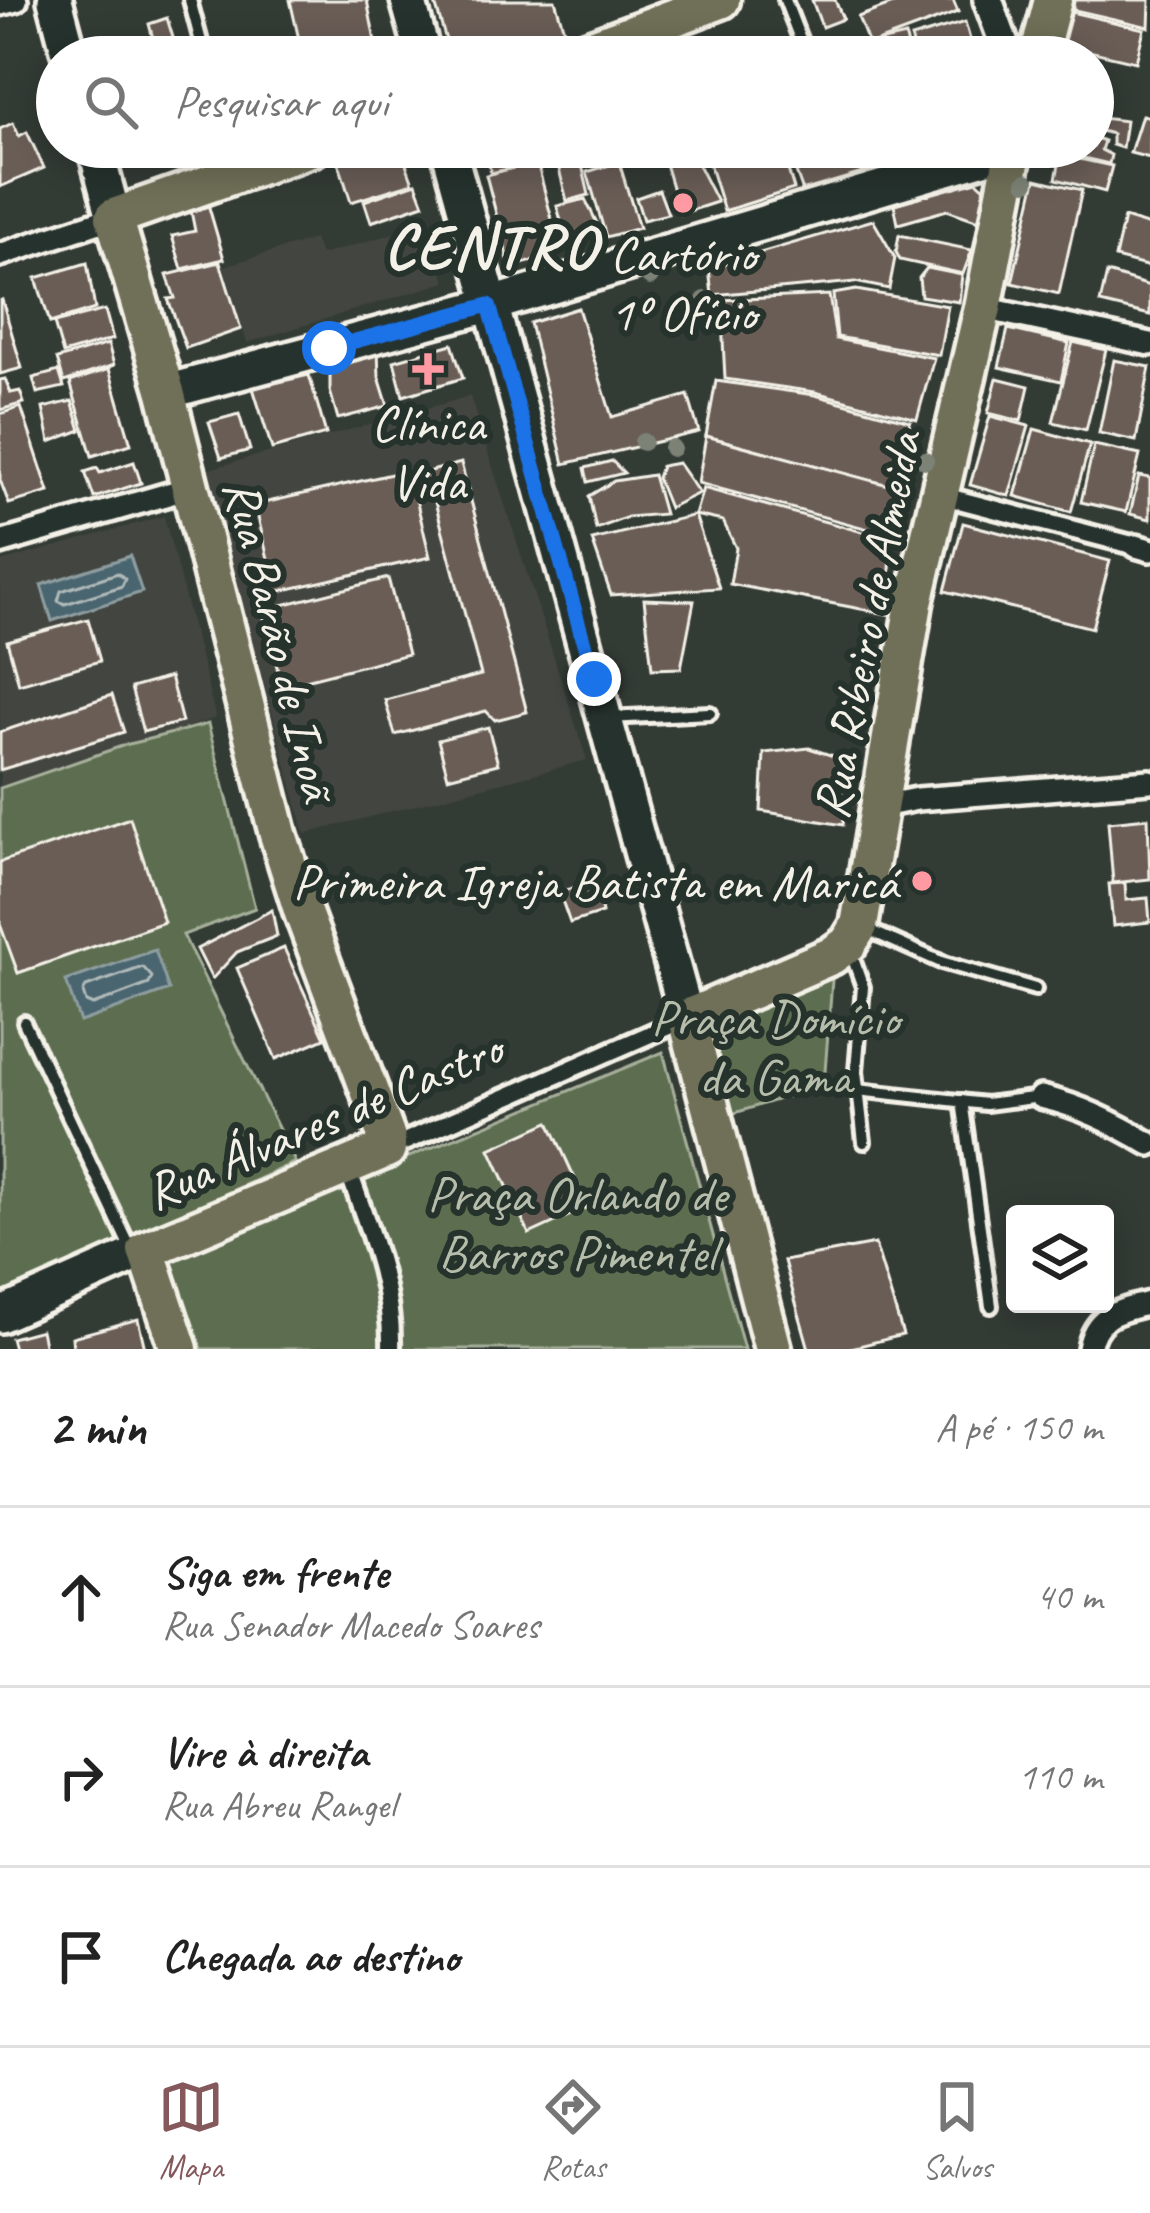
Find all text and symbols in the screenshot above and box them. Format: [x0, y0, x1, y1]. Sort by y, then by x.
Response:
search box [36, 36, 1114, 168]
icon: search [78, 69, 144, 135]
text: Pesquisar aqui [174, 74, 388, 131]
marker: Cartório 1º Ofício [670, 190, 696, 216]
district label: CENTRO [384, 207, 603, 286]
place label: Cartório 1º Ofício [610, 222, 761, 345]
route start [302, 321, 356, 375]
marker: Clínica Vida [412, 353, 444, 385]
place label: Clínica Vida [371, 391, 488, 514]
street label: Rua Ribeiro de Almeida [798, 423, 937, 824]
street label: Rua Barão de Inoã [209, 472, 352, 812]
route end [567, 652, 621, 706]
place label: Primeira Igreja Batista em Maricá [293, 850, 903, 914]
marker: Primeira Igreja Batista em Maricá [909, 868, 935, 894]
park label: Praça Domício da Gama [651, 986, 904, 1109]
street label: Rua Álvares de Castro [135, 1014, 516, 1224]
park label: Praça Orlando de Barros Pimentel [427, 1162, 730, 1285]
map controls [1006, 1205, 1114, 1313]
button: layers [1006, 1205, 1114, 1313]
text: 2 min [48, 1395, 146, 1459]
text: A pé · 150 m [935, 1403, 1102, 1452]
text: Siga em frente [162, 1544, 389, 1601]
icon: ahead [48, 1564, 114, 1630]
text: 40 m [1036, 1572, 1102, 1621]
text: Rua Senador Macedo Soares [162, 1601, 539, 1650]
text: Vire à direita [162, 1724, 367, 1781]
icon: right [48, 1744, 114, 1810]
text: 110 m [1018, 1752, 1102, 1801]
text: Rua Abreu Rangel [162, 1781, 395, 1830]
icon: arrive [48, 1924, 114, 1990]
text: Chegada ao destino [162, 1928, 459, 1985]
tab: Mapa [158, 2074, 224, 2188]
tab: Rotas [540, 2074, 606, 2188]
tab: Salvos [922, 2074, 992, 2188]

